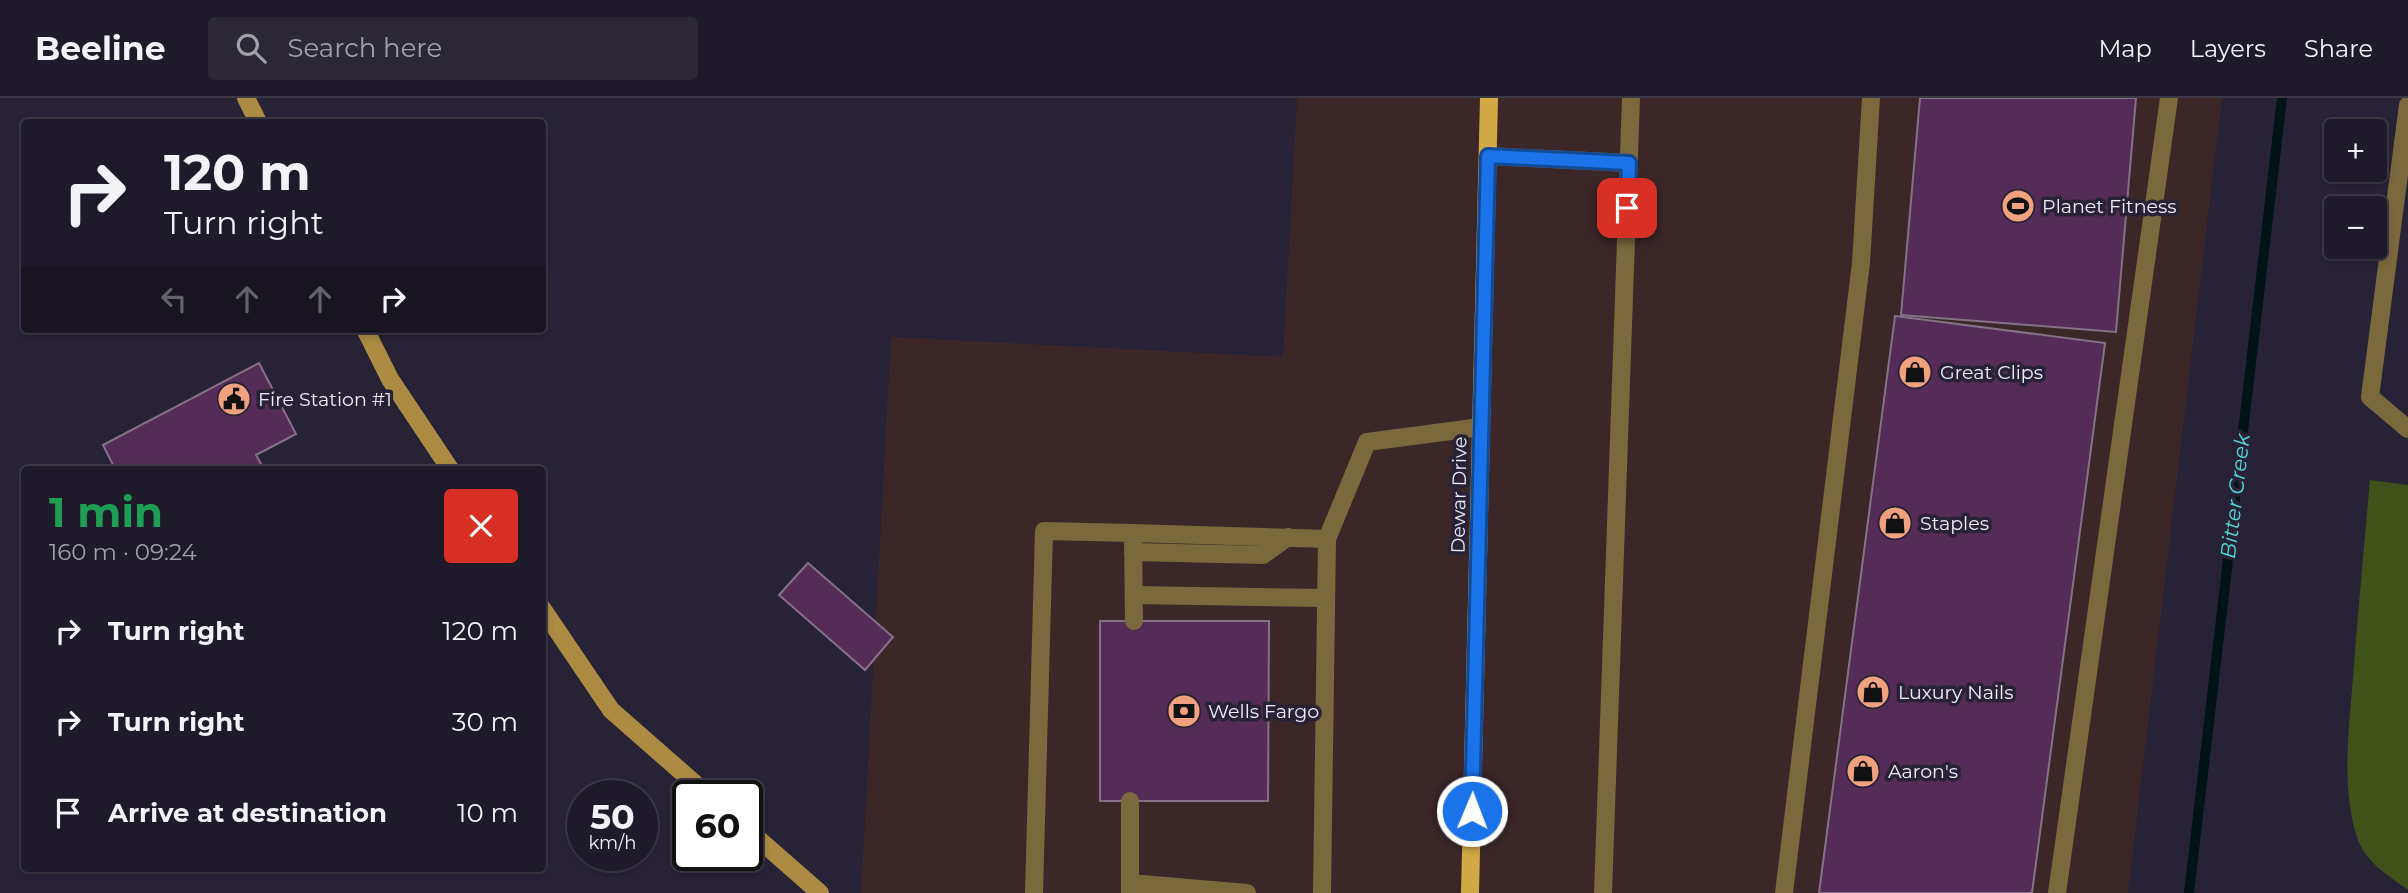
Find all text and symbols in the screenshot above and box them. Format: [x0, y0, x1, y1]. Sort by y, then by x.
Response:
search box [208, 17, 698, 80]
text: Beeline [35, 28, 166, 68]
icon: search [232, 29, 270, 67]
text: Search here [288, 32, 442, 64]
text: Map [2098, 34, 2152, 63]
text: Layers [2190, 34, 2266, 63]
text: Share [2304, 34, 2373, 63]
map controls [2324, 119, 2387, 259]
button: + [2324, 119, 2387, 182]
text: 120 m [164, 143, 311, 202]
icon: right [49, 147, 140, 238]
pin [1597, 178, 1657, 238]
sports icon: Planet Fitness [1999, 187, 2037, 225]
icon: arrive [1608, 189, 1646, 227]
place label: Planet Fitness [2042, 195, 2177, 218]
button: − [2324, 196, 2387, 259]
text: Turn right [164, 203, 324, 242]
icon: left [155, 280, 193, 318]
icon: ahead [228, 280, 266, 318]
icon: ahead [301, 280, 339, 318]
icon: right [374, 280, 412, 318]
shop icon: Great Clips [1896, 353, 1934, 391]
place label: Great Clips [1940, 361, 2043, 384]
public building icon: Fire Station #1 [215, 380, 253, 418]
place label: Fire Station #1 [258, 388, 392, 411]
water label: Bitter Creek [2215, 431, 2255, 560]
street label: Dewar Drive [1446, 436, 1472, 554]
text: 1 min [49, 486, 163, 538]
button: close [444, 489, 518, 563]
shop icon: Staples [1876, 504, 1914, 542]
place label: Staples [1920, 512, 1989, 535]
text: 160 m · 09:24 [49, 538, 197, 566]
icon: right [49, 612, 87, 650]
text: Turn right [108, 615, 244, 647]
text: 120 m [442, 615, 518, 647]
shop icon: Luxury Nails [1854, 673, 1892, 711]
place label: Luxury Nails [1898, 681, 2013, 704]
bank icon: Wells Fargo [1165, 692, 1203, 730]
place label: Wells Fargo [1208, 700, 1319, 723]
icon: right [49, 703, 87, 741]
text: Turn right [108, 706, 244, 738]
text: 30 m [452, 706, 518, 738]
shop icon: Aaron's [1844, 752, 1882, 790]
place label: Aaron's [1888, 760, 1958, 783]
position arrow [1435, 774, 1509, 848]
speed limit sign: 60 [672, 780, 763, 871]
icon: arrive [49, 794, 87, 832]
text: 50 [590, 795, 635, 838]
text: Arrive at destination [108, 797, 387, 829]
text: 10 m [457, 797, 518, 829]
text: km/h [588, 832, 637, 854]

